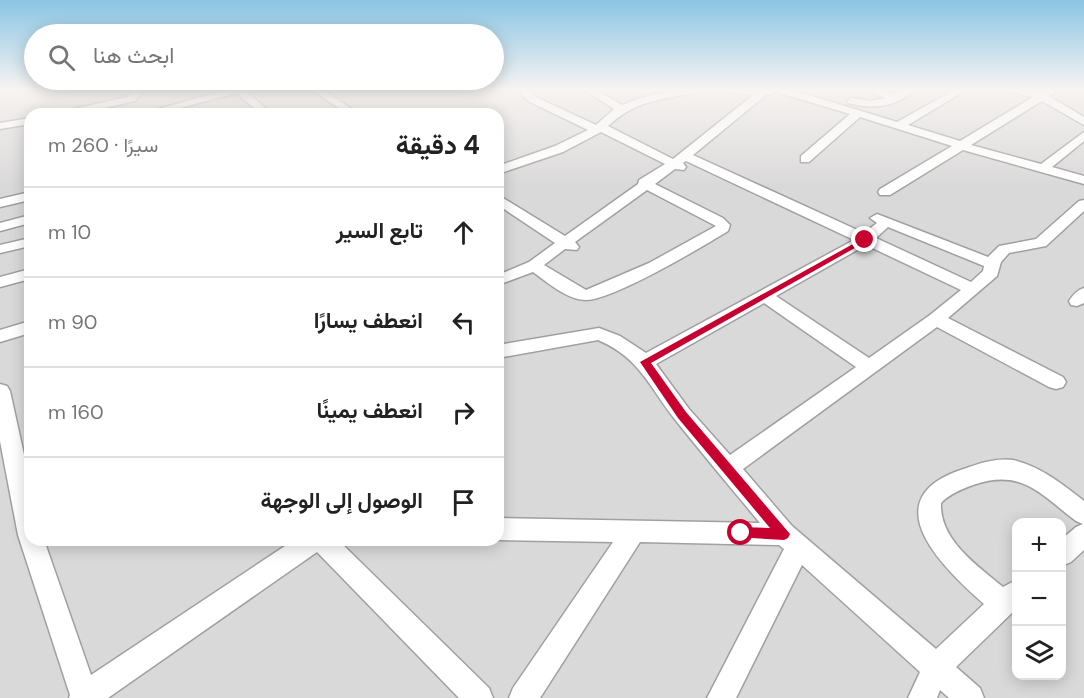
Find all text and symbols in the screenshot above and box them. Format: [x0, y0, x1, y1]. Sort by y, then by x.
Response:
search box [24, 24, 504, 90]
icon: search [45, 41, 78, 74]
text: ابحث هنا [93, 41, 174, 70]
text: 4 دقيقة [396, 128, 480, 162]
text: سيرًا · 260 m [48, 132, 158, 158]
text: تابع السير [336, 216, 423, 245]
icon: ahead [447, 216, 480, 249]
text: 10 m [48, 219, 91, 245]
route end [851, 226, 877, 252]
text: انعطف يسارًا [314, 306, 423, 335]
icon: left [447, 306, 480, 339]
text: 90 m [48, 309, 97, 335]
text: انعطف يمينًا [316, 396, 423, 425]
icon: right [447, 396, 480, 429]
text: 160 m [48, 399, 104, 425]
text: الوصول إلى الوجهة [261, 486, 423, 515]
icon: arrive [447, 486, 480, 519]
map controls [1012, 518, 1066, 680]
button: + [1012, 518, 1066, 572]
route start [727, 519, 753, 545]
button: − [1012, 572, 1066, 626]
button: layers [1012, 626, 1066, 680]

